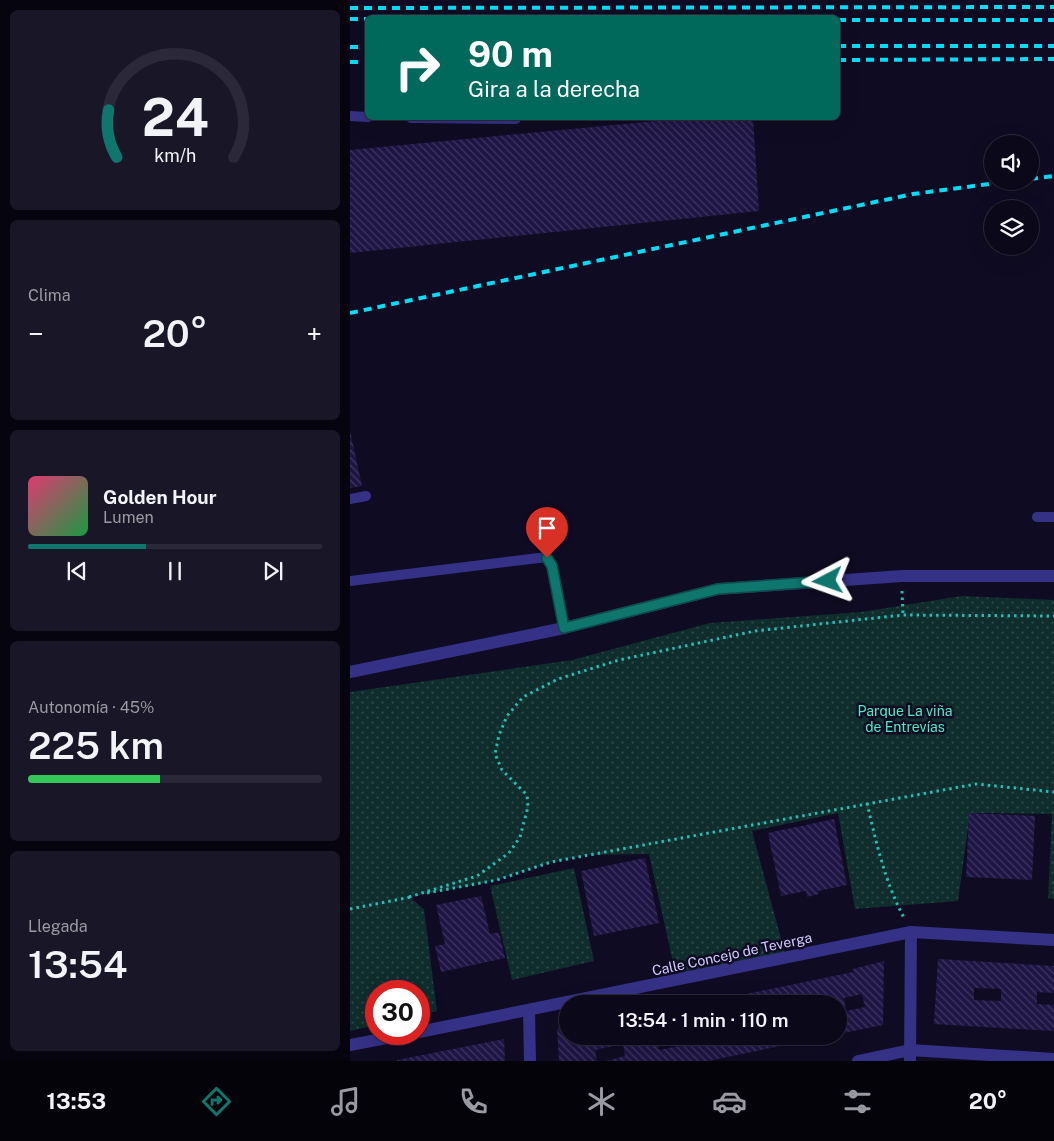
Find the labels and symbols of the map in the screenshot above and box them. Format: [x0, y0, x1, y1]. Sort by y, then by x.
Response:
pin [526, 507, 568, 558]
position arrow [801, 554, 853, 606]
park label: Parque La viña de Entrevías [858, 703, 952, 735]
street label: Calle Concejo de Teverga [650, 929, 814, 979]
speed limit sign: 30 [365, 980, 430, 1045]

